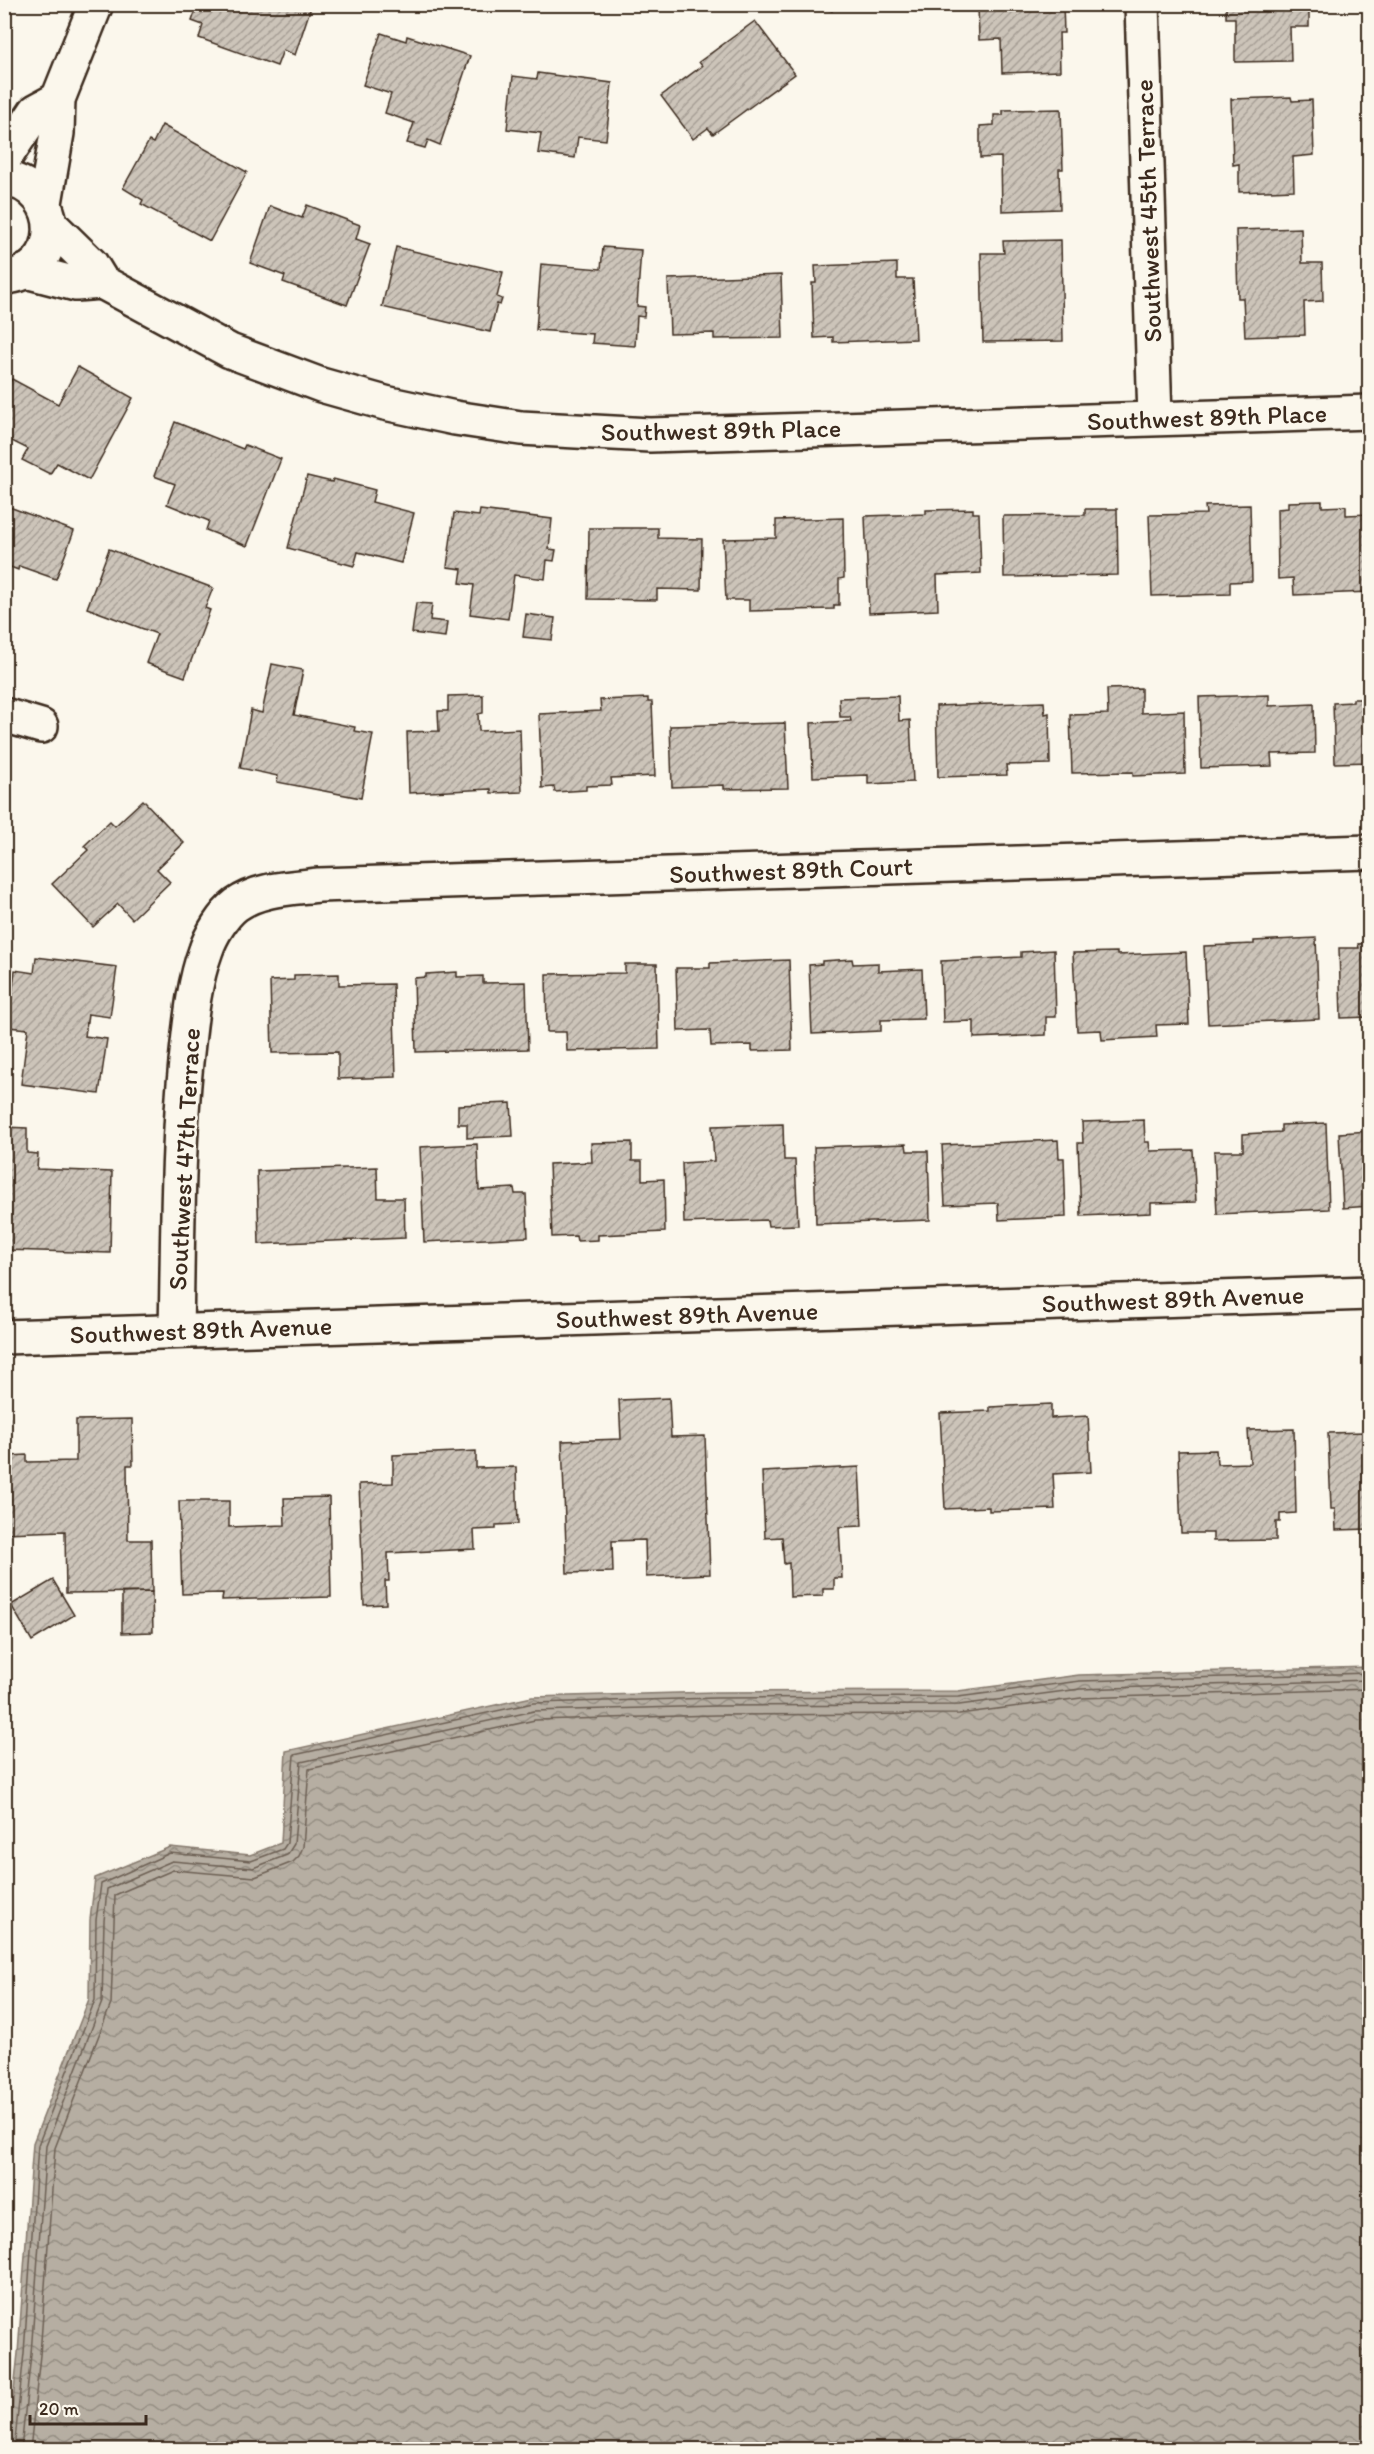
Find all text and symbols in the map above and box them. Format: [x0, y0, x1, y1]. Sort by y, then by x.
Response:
street label: Southwest 45th Terrace [1127, 79, 1169, 343]
street label: Southwest 89th Place [1086, 397, 1328, 437]
street label: Southwest 89th Place [601, 412, 841, 448]
street label: Southwest 89th Court [669, 850, 914, 890]
street label: Southwest 47th Terrace [161, 1027, 207, 1291]
street label: Southwest 89th Avenue [1041, 1278, 1305, 1320]
street label: Southwest 89th Avenue [555, 1294, 819, 1336]
street label: Southwest 89th Avenue [69, 1309, 333, 1351]
scale bar [30, 2388, 146, 2426]
text: 20 m [39, 2398, 79, 2420]

